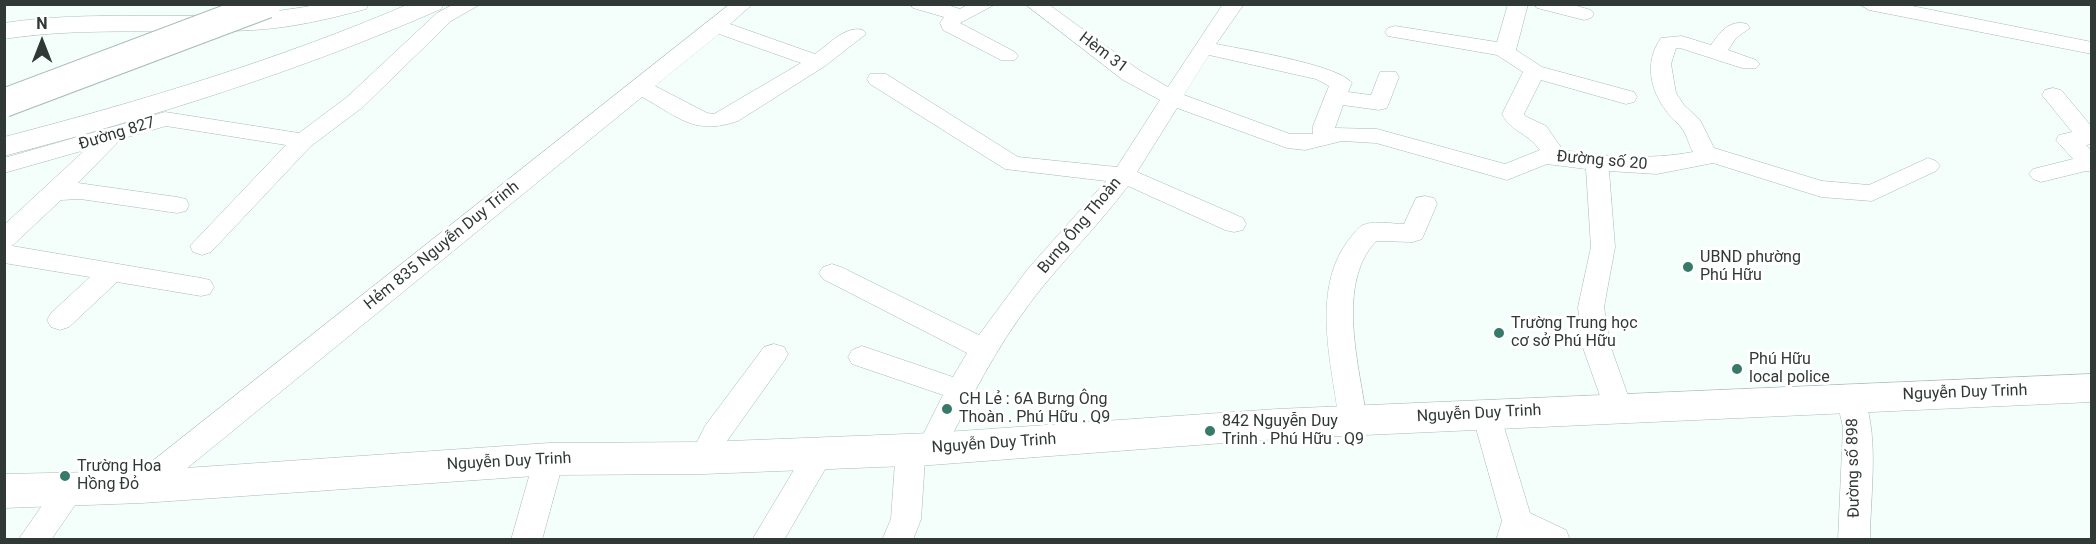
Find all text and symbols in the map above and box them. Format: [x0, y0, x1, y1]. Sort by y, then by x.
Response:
north arrow [12, 12, 72, 72]
text: N [36, 14, 48, 33]
street label: Hèm 31 [1075, 29, 1131, 77]
street label: Đường 827 [77, 113, 157, 155]
street label: Đường số 20 [1556, 147, 1648, 175]
street label: Bưng Ông Thoàn [1034, 174, 1126, 278]
street label: Hẻm 835 Nguyễn Duy Trinh [361, 178, 523, 314]
place label: UBND phường Phú Hữu [1700, 248, 1801, 286]
marker: UBND phường Phú Hữu [1681, 260, 1695, 274]
place label: Trường Trung học cơ sở Phú Hữu [1511, 314, 1638, 352]
marker: Trường Trung học cơ sở Phú Hữu [1492, 326, 1506, 340]
place label: Phú Hữu local police [1749, 350, 1830, 388]
marker: Phú Hữu local police [1730, 362, 1744, 376]
street label: Nguyễn Duy Trinh [1902, 381, 2028, 405]
place label: CH Lẻ : 6A Bưng Ông Thoàn . Phú Hữu . Q9 [959, 390, 1110, 428]
street label: Nguyễn Duy Trinh [1416, 401, 1542, 427]
marker: CH Lẻ : 6A Bưng Ông Thoàn . Phú Hữu . Q9 [940, 402, 954, 416]
place label: 842 Nguyễn Duy Trinh . Phú Hữu . Q9 [1222, 412, 1364, 450]
street label: Đường số 898 [1844, 418, 1864, 518]
marker: 842 Nguyễn Duy Trinh . Phú Hữu . Q9 [1203, 424, 1217, 438]
street label: Nguyễn Duy Trinh [931, 430, 1057, 458]
street label: Nguyễn Duy Trinh [446, 449, 572, 475]
place label: Trường Hoa Hồng Đỏ [77, 457, 161, 495]
marker: Trường Hoa Hồng Đỏ [58, 469, 72, 483]

